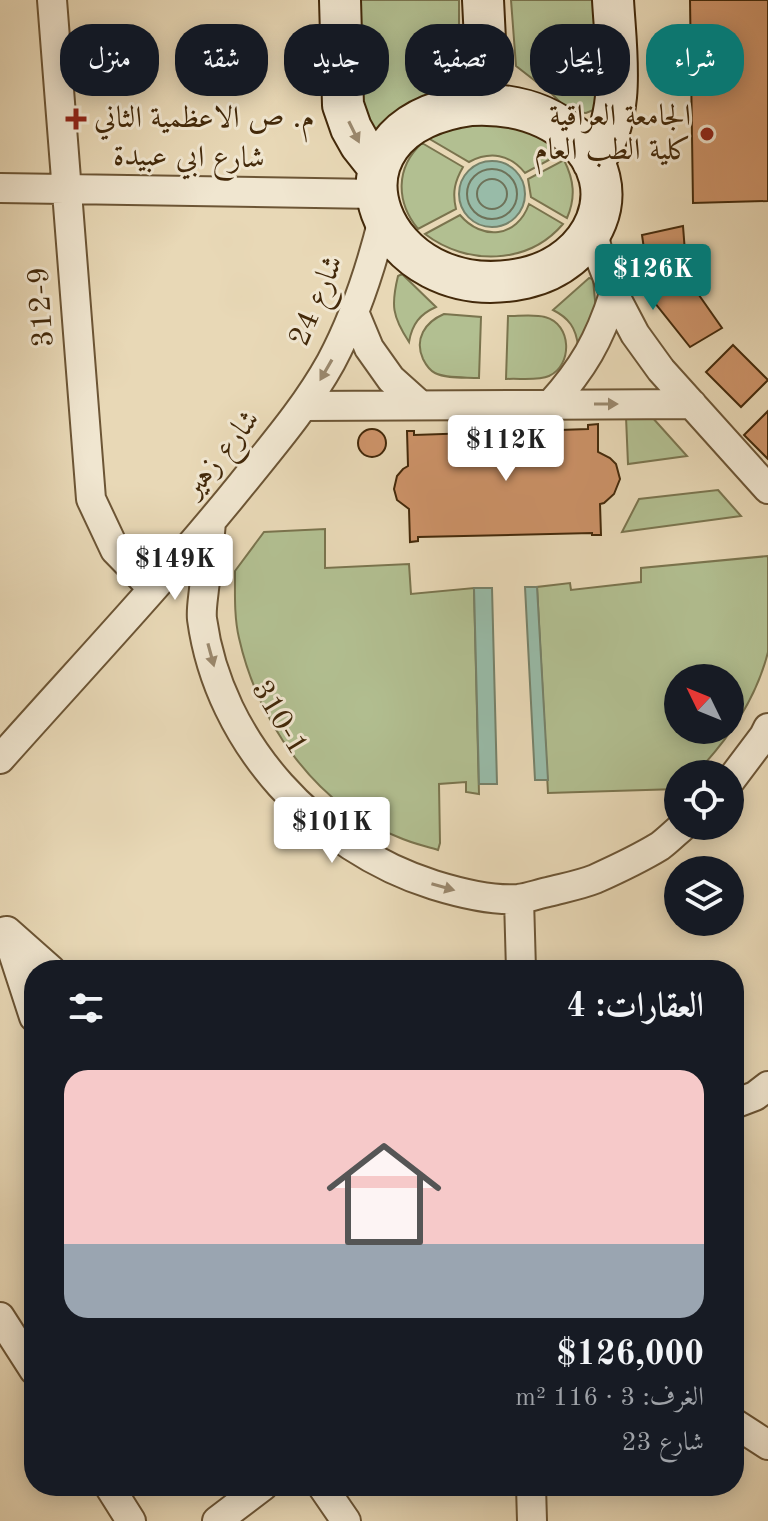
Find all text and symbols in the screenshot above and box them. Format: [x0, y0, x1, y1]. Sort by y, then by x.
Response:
chip: منزل [60, 24, 159, 96]
chip: شقة [175, 24, 268, 96]
chip: جديد [284, 24, 389, 96]
chip: تصفية [405, 24, 514, 96]
chip: إيجار [530, 24, 630, 96]
chip: شراء [646, 24, 744, 96]
place label: الجامعة العراقية كلية الطب العام [534, 102, 691, 175]
place label: م. ص الاعظمية الثاني [94, 104, 315, 143]
marker: م. ص الاعظمية الثاني [65, 108, 87, 130]
one-way arrow [347, 120, 361, 143]
marker: الجامعة العراقية كلية الطب العام [698, 125, 716, 143]
street label: شارع ابي عبيدة [113, 142, 265, 182]
pin: $126K [597, 244, 709, 312]
street label: شارع 24 [285, 251, 357, 354]
text: $126K [613, 257, 693, 283]
street label: 312-9 [24, 266, 60, 348]
one-way arrow [319, 359, 333, 381]
one-way arrow [594, 398, 619, 410]
street label: شارع زهير [176, 405, 272, 511]
pin: $112K [450, 415, 562, 483]
text: $112K [466, 428, 546, 454]
pin: $149K [119, 534, 231, 602]
text: $149K [135, 547, 215, 573]
one-way arrow [205, 642, 217, 667]
north arrow [664, 664, 744, 744]
map controls [664, 664, 744, 936]
street label: 310-1 [245, 676, 313, 760]
button: locate [664, 760, 744, 840]
pin: $101K [276, 797, 388, 865]
text: $101K [292, 810, 372, 836]
button: layers [664, 856, 744, 936]
one-way arrow [431, 881, 455, 894]
icon: filters [64, 986, 108, 1030]
text: العقارات: 4 [566, 990, 704, 1024]
icon: home [312, 1122, 456, 1266]
text: $126,000 [556, 1338, 704, 1372]
text: الغرف: 3 · 116 m² [515, 1385, 704, 1411]
text: شارع 23 [621, 1430, 704, 1456]

